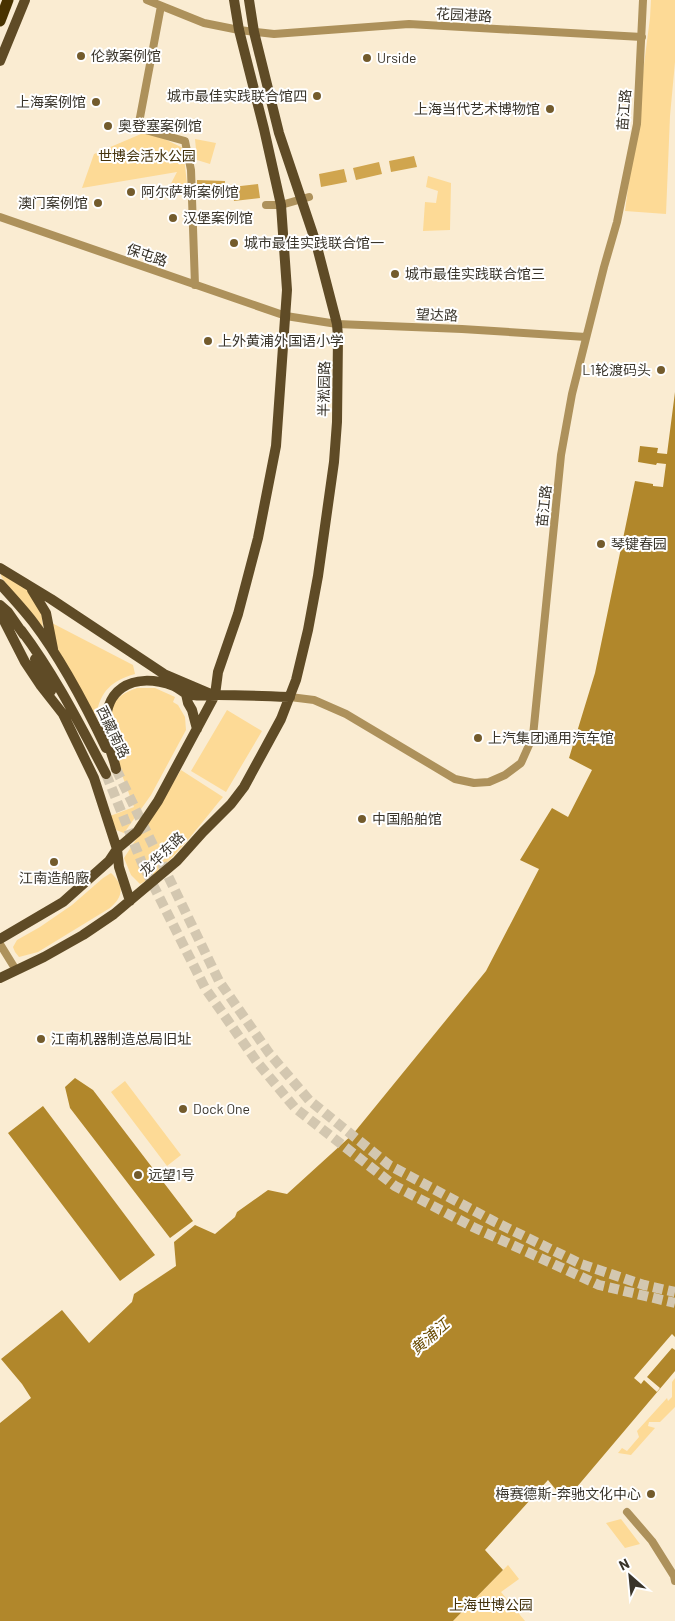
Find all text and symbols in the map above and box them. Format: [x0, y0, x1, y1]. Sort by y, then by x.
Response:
street label: 花园港路 [436, 5, 492, 24]
place label: 伦敦案例馆 [91, 47, 161, 64]
place label: Urside [377, 49, 417, 66]
marker: 伦敦案例馆 [75, 50, 87, 62]
marker: Urside [361, 52, 373, 64]
place label: 城市最佳实践联合馆四 [167, 87, 307, 104]
street label: 苗江路 [613, 88, 634, 132]
marker: 城市最佳实践联合馆四 [311, 90, 323, 102]
place label: 上海案例馆 [16, 93, 86, 110]
marker: 上海案例馆 [90, 96, 102, 108]
place label: 上海当代艺术博物馆 [414, 100, 540, 117]
marker: 上海当代艺术博物馆 [544, 103, 556, 115]
place label: 奥登塞案例馆 [118, 117, 202, 134]
marker: 奥登塞案例馆 [102, 120, 114, 132]
park label: 世博会活水公园 [98, 147, 196, 164]
place label: 阿尔萨斯案例馆 [141, 183, 239, 200]
marker: 阿尔萨斯案例馆 [125, 186, 137, 198]
place label: 澳门案例馆 [18, 194, 88, 211]
marker: 澳门案例馆 [92, 197, 104, 209]
place label: 汉堡案例馆 [183, 209, 253, 226]
marker: 汉堡案例馆 [167, 212, 179, 224]
place label: 城市最佳实践联合馆一 [244, 234, 384, 251]
marker: 城市最佳实践联合馆一 [228, 237, 240, 249]
street label: 保屯路 [125, 240, 170, 269]
place label: 城市最佳实践联合馆三 [405, 265, 545, 282]
marker: 城市最佳实践联合馆三 [389, 268, 401, 280]
street label: 望达路 [416, 305, 458, 324]
place label: 上外黄浦外国语小学 [218, 332, 344, 349]
marker: 上外黄浦外国语小学 [202, 335, 214, 347]
street label: 半淞园路 [315, 361, 332, 417]
place label: L1轮渡码头 [582, 361, 651, 378]
marker: L1轮渡码头 [655, 364, 667, 376]
street label: 苗江路 [533, 484, 554, 528]
place label: 琴键春园 [611, 535, 667, 552]
marker: 琴键春园 [595, 538, 607, 550]
street label: 西藏南路 [94, 703, 133, 761]
place label: 上汽集团通用汽车馆 [488, 729, 614, 746]
marker: 上汽集团通用汽车馆 [472, 732, 484, 744]
place label: 中国船舶馆 [372, 810, 442, 827]
marker: 中国船舶馆 [356, 813, 368, 825]
street label: 龙华东路 [136, 828, 188, 879]
marker: 江南造船廠 [48, 856, 60, 868]
place label: 江南造船廠 [19, 869, 89, 886]
place label: 江南机器制造总局旧址 [51, 1030, 191, 1047]
marker: 江南机器制造总局旧址 [35, 1033, 47, 1045]
place label: Dock One [193, 1100, 250, 1117]
marker: Dock One [177, 1103, 189, 1115]
place label: 远望1号 [148, 1166, 195, 1183]
marker: 远望1号 [132, 1169, 144, 1181]
water label: 黄浦江 [406, 1313, 454, 1358]
place label: 梅赛德斯-奔驰文化中心 [495, 1485, 641, 1502]
marker: 梅赛德斯-奔驰文化中心 [645, 1488, 657, 1500]
north arrow [605, 1551, 655, 1601]
text: N [616, 1554, 632, 1574]
park label: 上海世博公园 [449, 1596, 533, 1613]

